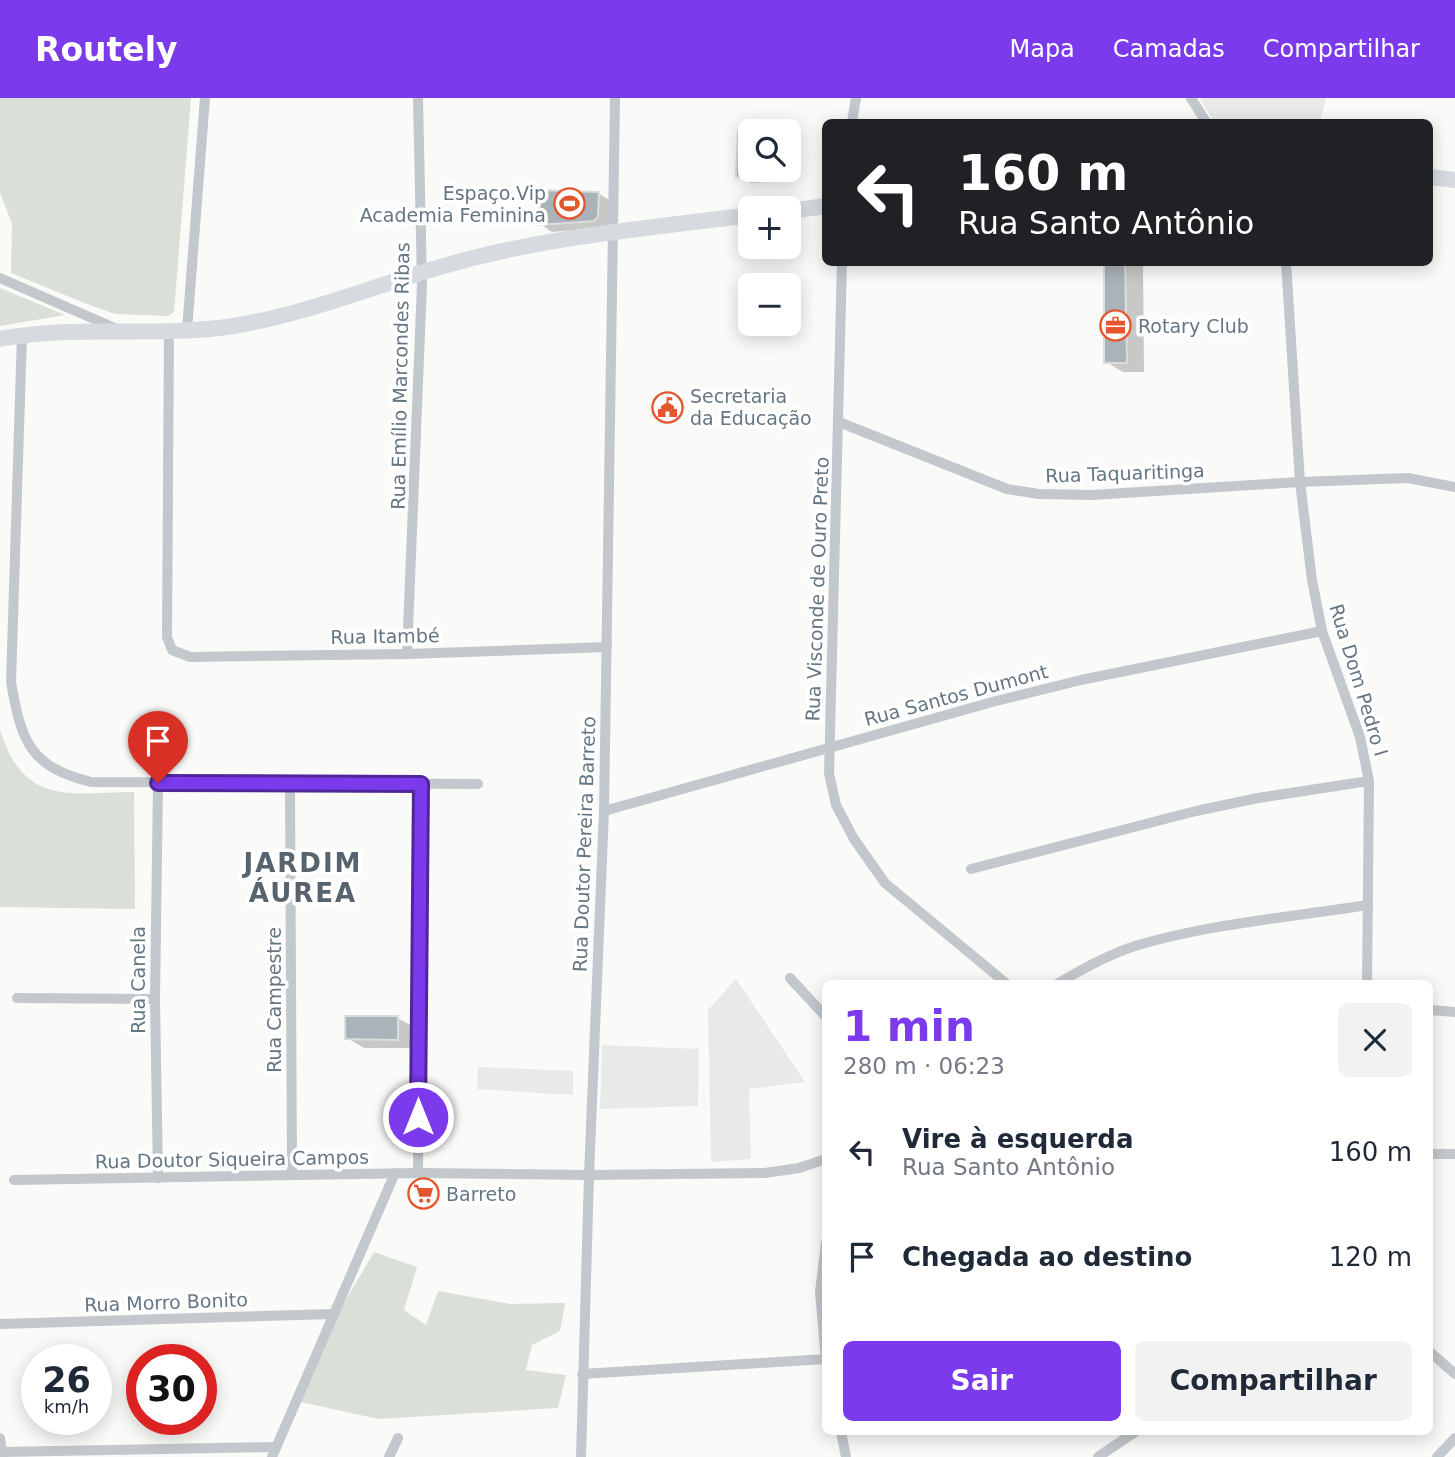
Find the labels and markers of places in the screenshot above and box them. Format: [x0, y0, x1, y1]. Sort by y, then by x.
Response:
place label: Espaço.Vip Academia Feminina [360, 182, 546, 226]
sports icon: Espaço.Vip Academia Feminina [552, 187, 586, 221]
office icon: Rotary Club [1098, 309, 1132, 343]
place label: Rotary Club [1138, 315, 1249, 337]
place label: Secretaria da Educação [690, 385, 812, 429]
public building icon: Secretaria da Educação [650, 390, 684, 424]
pin [128, 711, 188, 783]
supermarket icon: Barreto [406, 1177, 440, 1211]
place label: Barreto [446, 1183, 516, 1205]

